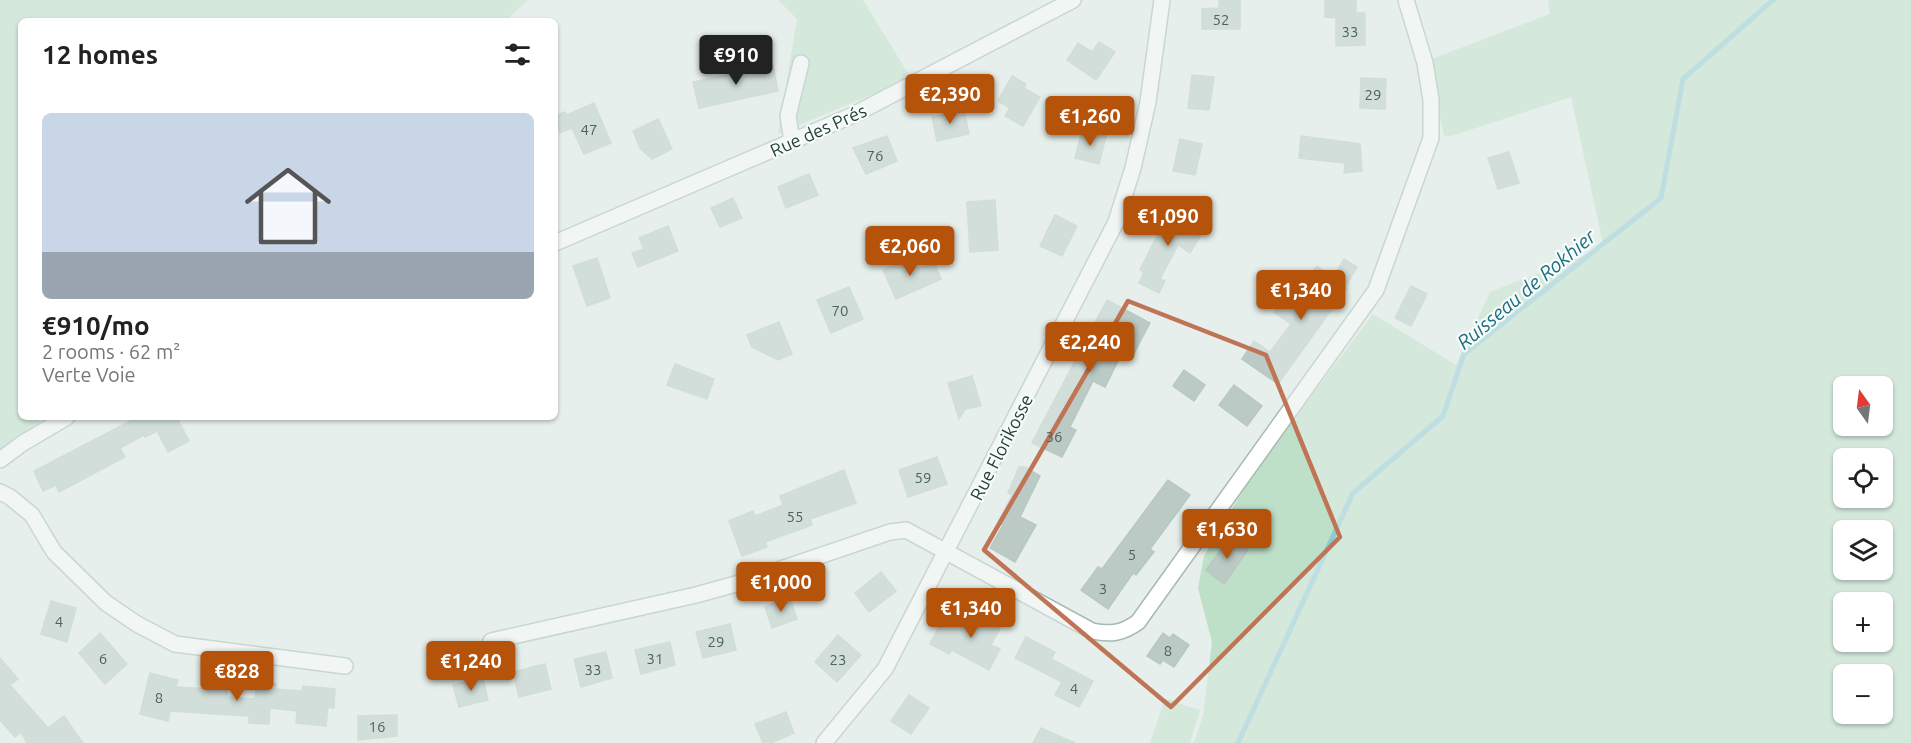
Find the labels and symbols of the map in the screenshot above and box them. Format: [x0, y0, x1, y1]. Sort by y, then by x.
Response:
house number: 52 [1213, 11, 1229, 28]
house number: 33 [1342, 23, 1358, 40]
pin: €910 [700, 35, 772, 86]
pin: €2,390 [901, 74, 999, 125]
house number: 29 [1365, 86, 1381, 103]
pin: €1,260 [1041, 96, 1139, 147]
street label: Rue des Prés [767, 100, 869, 160]
house number: 47 [581, 121, 597, 138]
house number: 76 [867, 147, 883, 164]
pin: €1,090 [1119, 196, 1217, 247]
water label: Ruisseau de Rokhier [1452, 223, 1601, 354]
pin: €2,060 [861, 226, 959, 277]
pin: €1,340 [1252, 270, 1350, 321]
house number: 70 [832, 302, 848, 319]
pin: €2,240 [1041, 322, 1139, 373]
north arrow [1833, 376, 1893, 436]
street label: Rue Florikosse [966, 391, 1036, 503]
house number: 36 [1046, 428, 1062, 445]
house number: 59 [915, 469, 931, 486]
house number: 55 [787, 508, 803, 525]
pin: €1,630 [1178, 509, 1276, 560]
house number: 5 [1128, 546, 1136, 563]
pin: €1,000 [732, 562, 830, 613]
house number: 3 [1099, 580, 1107, 597]
pin: €1,340 [922, 588, 1020, 639]
house number: 4 [55, 613, 63, 630]
house number: 29 [708, 633, 724, 650]
pin: €1,240 [422, 641, 520, 692]
house number: 8 [1164, 642, 1172, 659]
house number: 6 [99, 650, 107, 667]
house number: 31 [647, 650, 663, 667]
pin: €828 [201, 651, 273, 702]
house number: 23 [830, 651, 846, 668]
house number: 33 [585, 661, 601, 678]
house number: 4 [1070, 680, 1078, 697]
house number: 8 [155, 689, 163, 706]
house number: 16 [369, 718, 385, 735]

